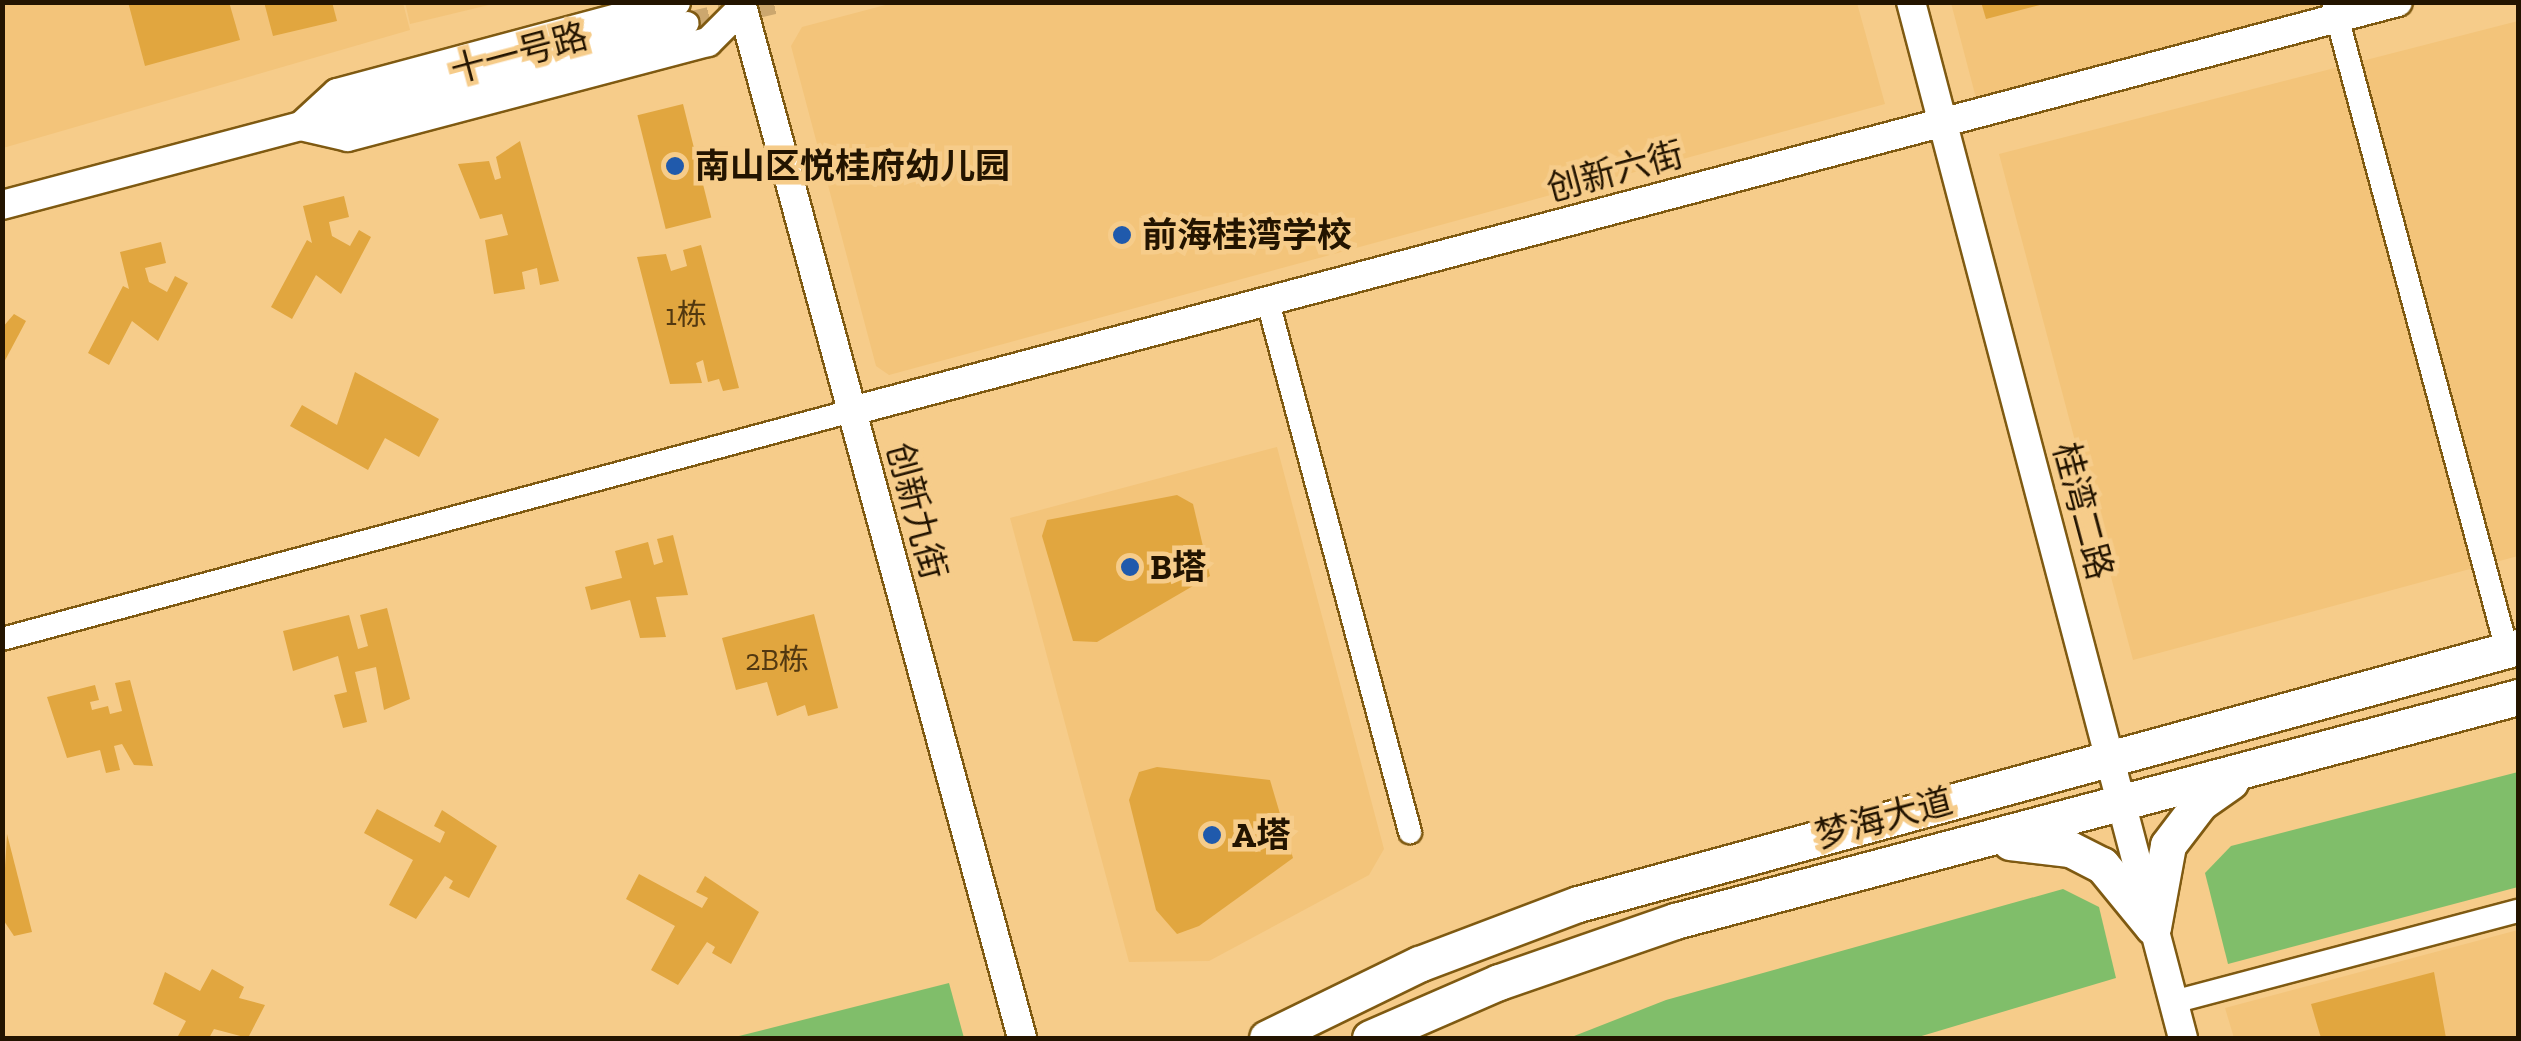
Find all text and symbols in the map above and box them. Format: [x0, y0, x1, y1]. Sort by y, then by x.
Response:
street label: 十一号路 [446, 15, 592, 91]
street label: 创新六街 [1542, 133, 1688, 209]
place label: 南山区悦桂府幼儿园 [695, 145, 1010, 187]
marker: 南山区悦桂府幼儿园 [664, 155, 686, 177]
place label: 前海桂湾学校 [1142, 214, 1352, 256]
marker: 前海桂湾学校 [1111, 224, 1133, 246]
house number: 1栋 [665, 297, 707, 333]
street label: 创新九街 [879, 438, 955, 584]
street label: 桂湾二路 [2045, 438, 2121, 584]
place label: B塔 [1150, 546, 1207, 588]
marker: B塔 [1119, 556, 1141, 578]
house number: 2B栋 [745, 642, 809, 678]
street label: 梦海大道 [1811, 780, 1957, 856]
place label: A塔 [1232, 814, 1291, 856]
marker: A塔 [1201, 824, 1223, 846]

